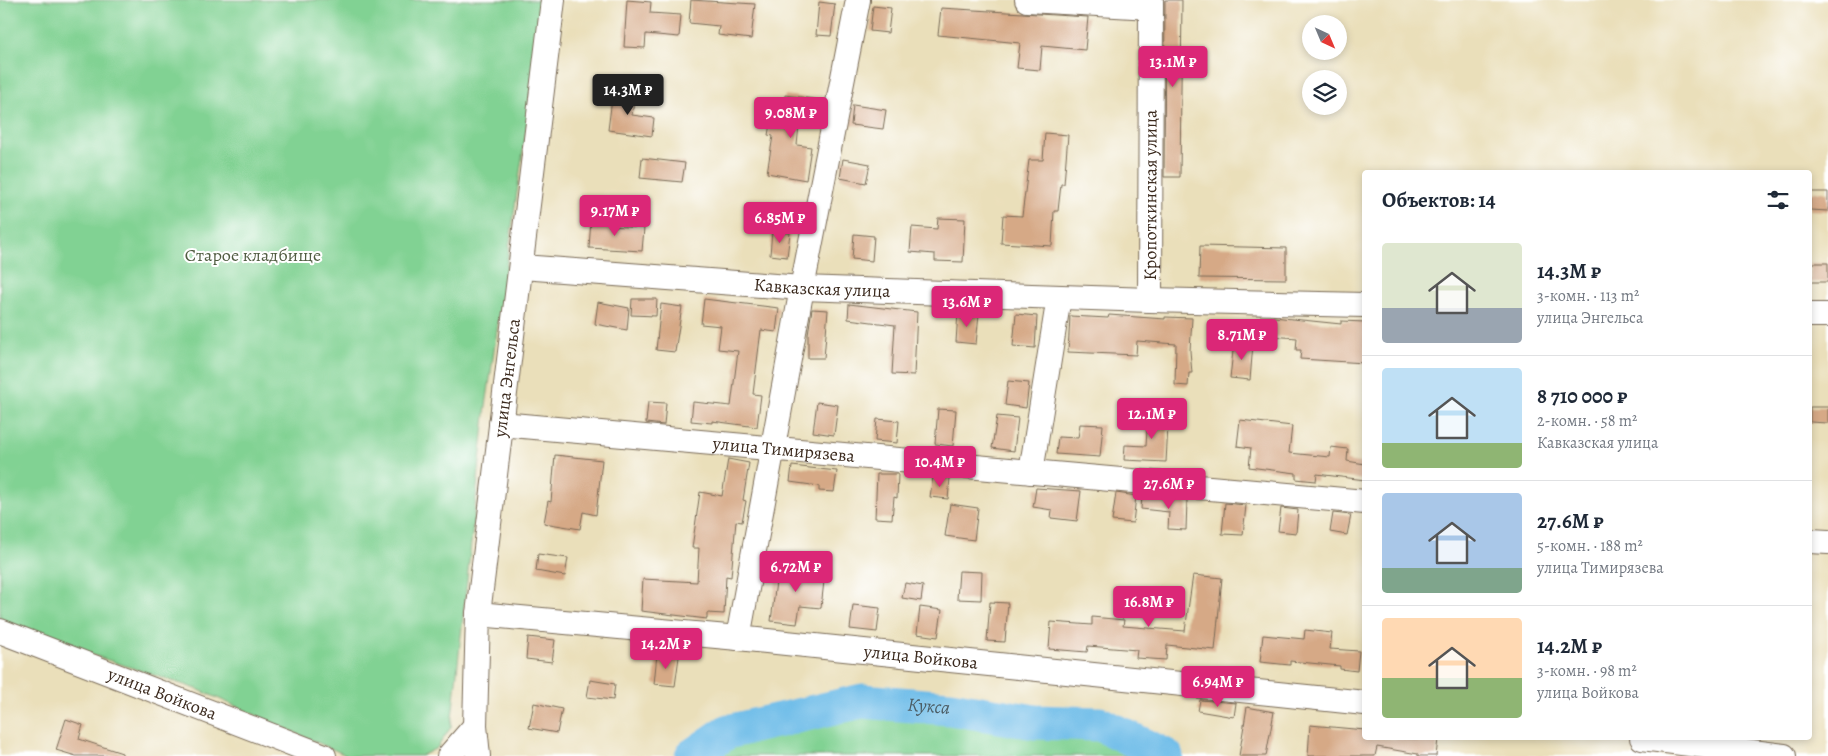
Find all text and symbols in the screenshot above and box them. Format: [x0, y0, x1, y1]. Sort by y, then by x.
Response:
north arrow [1302, 15, 1348, 60]
map controls [1302, 15, 1347, 115]
pin: 13.1M ₽ [1127, 46, 1219, 88]
text: 13.1M ₽ [1149, 51, 1197, 73]
button: layers [1302, 70, 1347, 115]
pin: 14.3M ₽ [582, 74, 674, 116]
text: 14.3M ₽ [604, 79, 652, 101]
pin: 9.08M ₽ [745, 96, 837, 139]
text: 9.08M ₽ [765, 102, 817, 124]
street label: Кропоткинская улица [1138, 109, 1163, 280]
text: Объектов: 14 [1382, 186, 1496, 214]
icon: filters [1764, 186, 1792, 214]
pin: 9.17M ₽ [569, 194, 661, 237]
text: 9.17M ₽ [591, 200, 639, 222]
pin: 6.85M ₽ [734, 202, 826, 244]
text: 6.85M ₽ [755, 207, 805, 229]
park label: Старое кладбище [185, 243, 321, 267]
text: 14.3M ₽ [1537, 257, 1601, 285]
icon: home [1422, 263, 1482, 323]
street label: Кавказская улица [753, 272, 892, 303]
text: 3-комн. · 113 m² [1537, 285, 1639, 307]
pin: 13.6M ₽ [921, 286, 1013, 328]
text: 13.6M ₽ [943, 291, 991, 313]
text: улица Энгельса [1537, 307, 1643, 329]
street label: улица Энгельса [488, 316, 526, 440]
pin: 8.71M ₽ [1196, 318, 1288, 361]
text: 8.71M ₽ [1217, 324, 1267, 346]
text: 8 710 000 ₽ [1537, 382, 1627, 410]
icon: home [1422, 388, 1482, 448]
pin: 12.1M ₽ [1106, 398, 1198, 440]
text: 12.1M ₽ [1128, 403, 1176, 425]
text: 2-комн. · 58 m² [1537, 410, 1637, 432]
street label: улица Тимирязева [711, 431, 857, 468]
text: Кавказская улица [1537, 432, 1658, 454]
pin: 10.4M ₽ [894, 446, 986, 488]
text: 10.4M ₽ [915, 451, 965, 473]
pin: 27.6M ₽ [1123, 468, 1215, 510]
text: 27.6M ₽ [1144, 473, 1194, 495]
text: 27.6M ₽ [1537, 507, 1604, 535]
icon: home [1422, 513, 1482, 573]
text: 5-комн. · 188 m² [1537, 535, 1643, 557]
pin: 6.72M ₽ [750, 550, 842, 593]
text: 6.72M ₽ [771, 556, 821, 578]
text: улица Тимирязева [1537, 557, 1664, 579]
pin: 16.8M ₽ [1103, 586, 1195, 628]
text: 16.8M ₽ [1124, 591, 1174, 613]
pin: 14.2M ₽ [620, 628, 712, 670]
text: 14.2M ₽ [1537, 632, 1602, 660]
text: 14.2M ₽ [641, 633, 691, 655]
icon: home [1422, 638, 1482, 698]
street label: улица Войкова [862, 639, 980, 675]
text: 3-комн. · 98 m² [1537, 660, 1637, 682]
street label: улица Войкова [104, 661, 221, 726]
pin: 6.94M ₽ [1172, 666, 1264, 708]
text: 6.94M ₽ [1192, 671, 1244, 693]
text: улица Войкова [1537, 682, 1639, 704]
water label: Кукса [907, 692, 951, 721]

